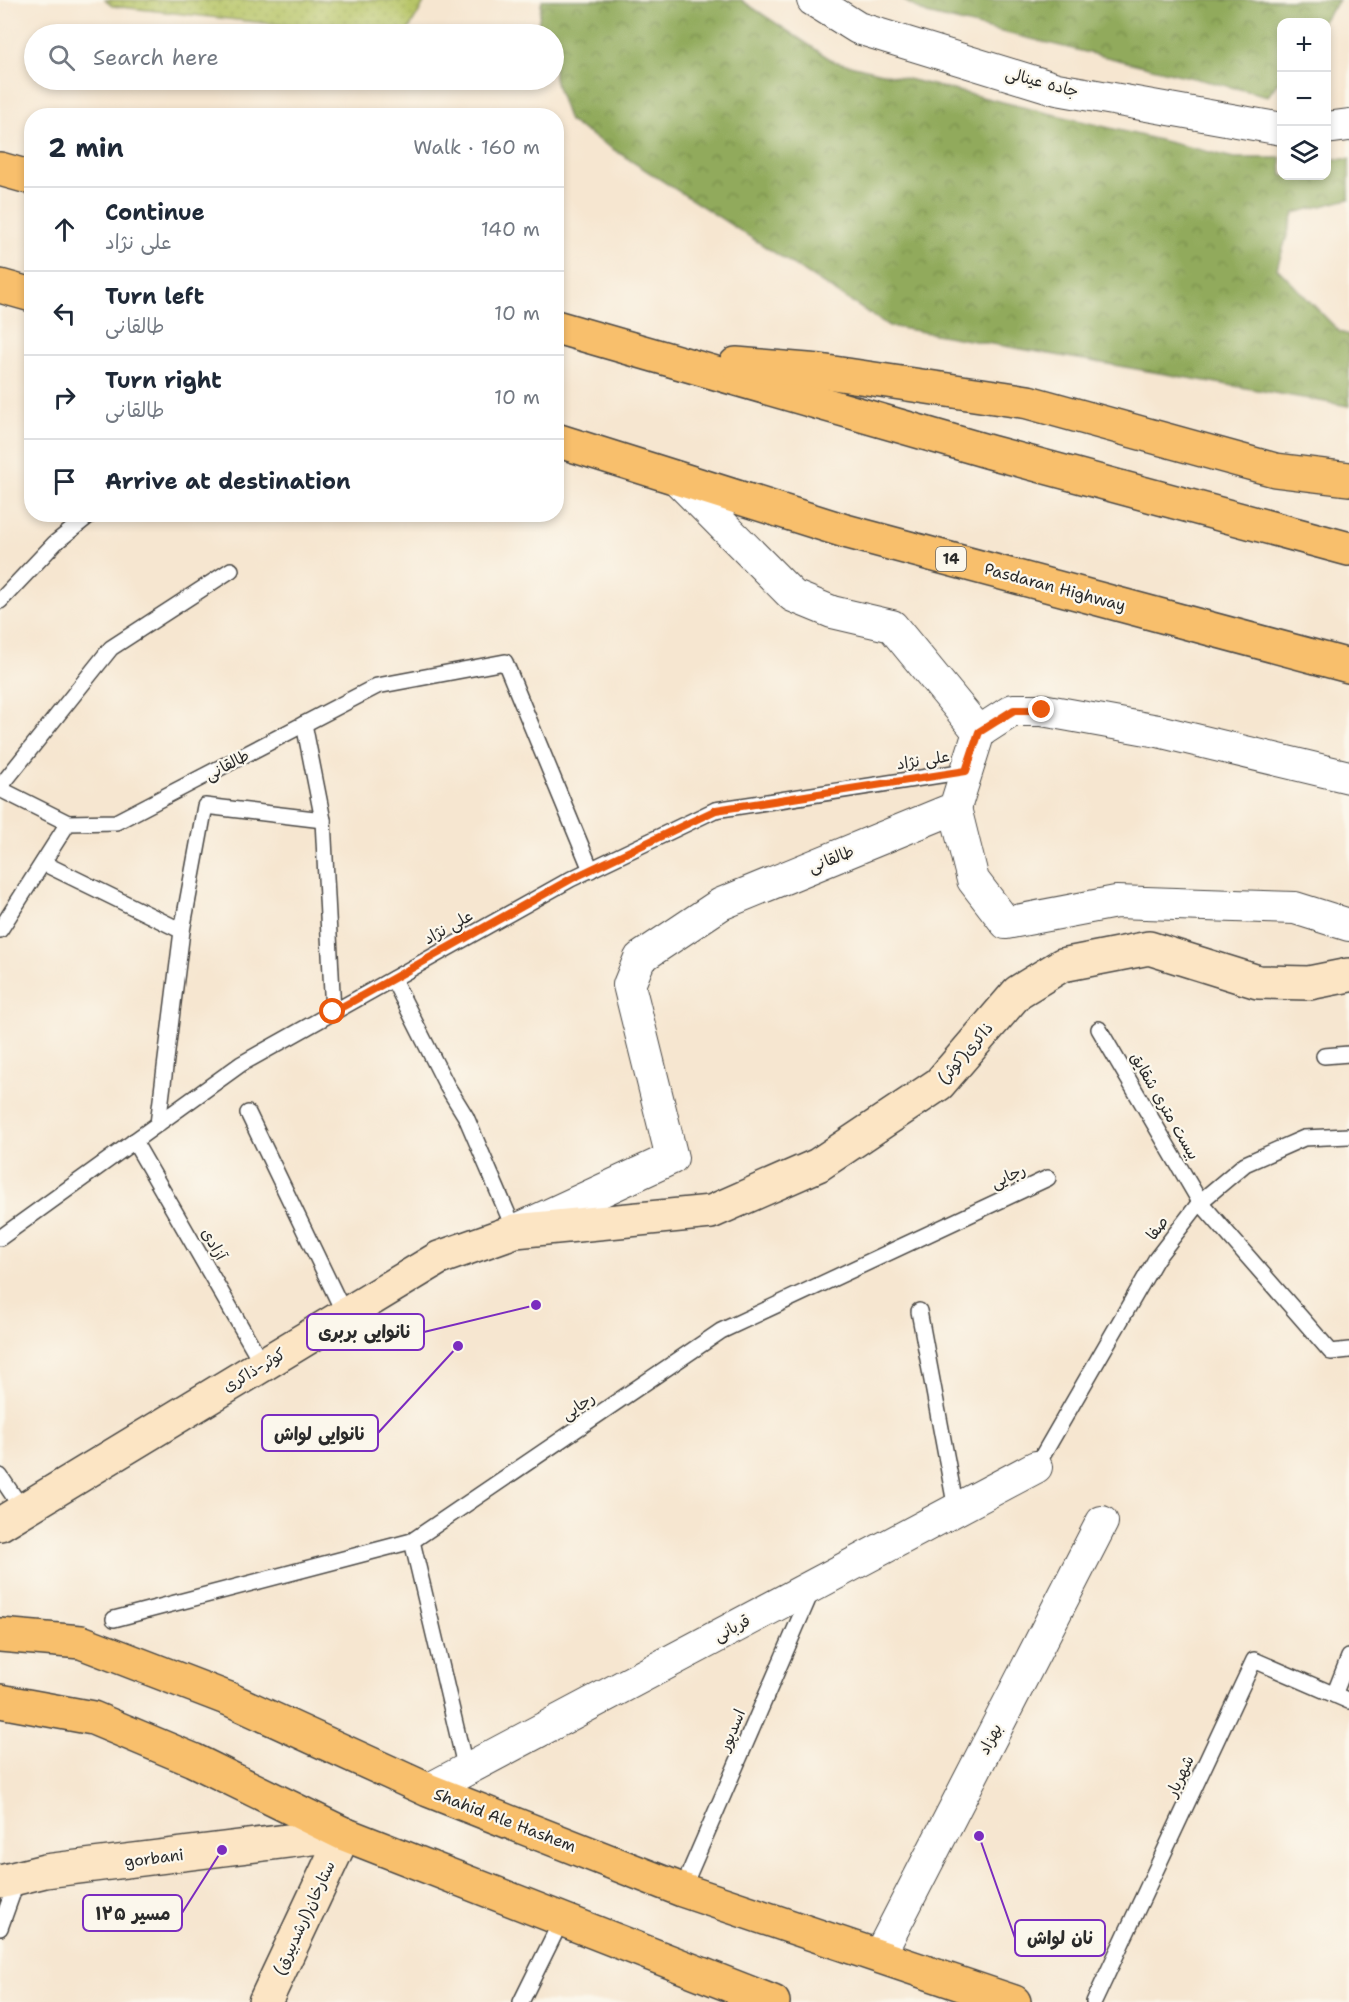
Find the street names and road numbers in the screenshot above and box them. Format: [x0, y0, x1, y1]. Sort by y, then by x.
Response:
street label: جاده عینالی [1003, 62, 1081, 102]
road number: 14 [936, 547, 966, 571]
street label: Pasdaran Highway [982, 558, 1128, 616]
street label: طالقانی [201, 745, 253, 785]
street label: علی نژاد [895, 745, 951, 775]
street label: طالقانی [805, 840, 857, 878]
street label: علی نژاد [420, 905, 476, 949]
street label: ذاکری(کوثر) [932, 1018, 998, 1088]
street label: بیست متری شقایق [1126, 1048, 1204, 1164]
street label: رجایی [987, 1159, 1029, 1193]
street label: صفا [1141, 1212, 1173, 1244]
street label: آزادی [196, 1224, 232, 1265]
street label: کوثر-ذاکری [219, 1343, 289, 1397]
street label: رجایی [557, 1387, 599, 1425]
street label: قربانی [710, 1610, 754, 1646]
street label: اسدپور [713, 1706, 750, 1756]
street label: بهزاد [973, 1720, 1007, 1758]
street label: شهریار [1160, 1752, 1199, 1802]
street label: Shahid Ale Hashem [431, 1783, 579, 1857]
street label: gorbani [123, 1844, 185, 1872]
street label: ستارخان(ارشدبیرق) [268, 1857, 340, 1979]

